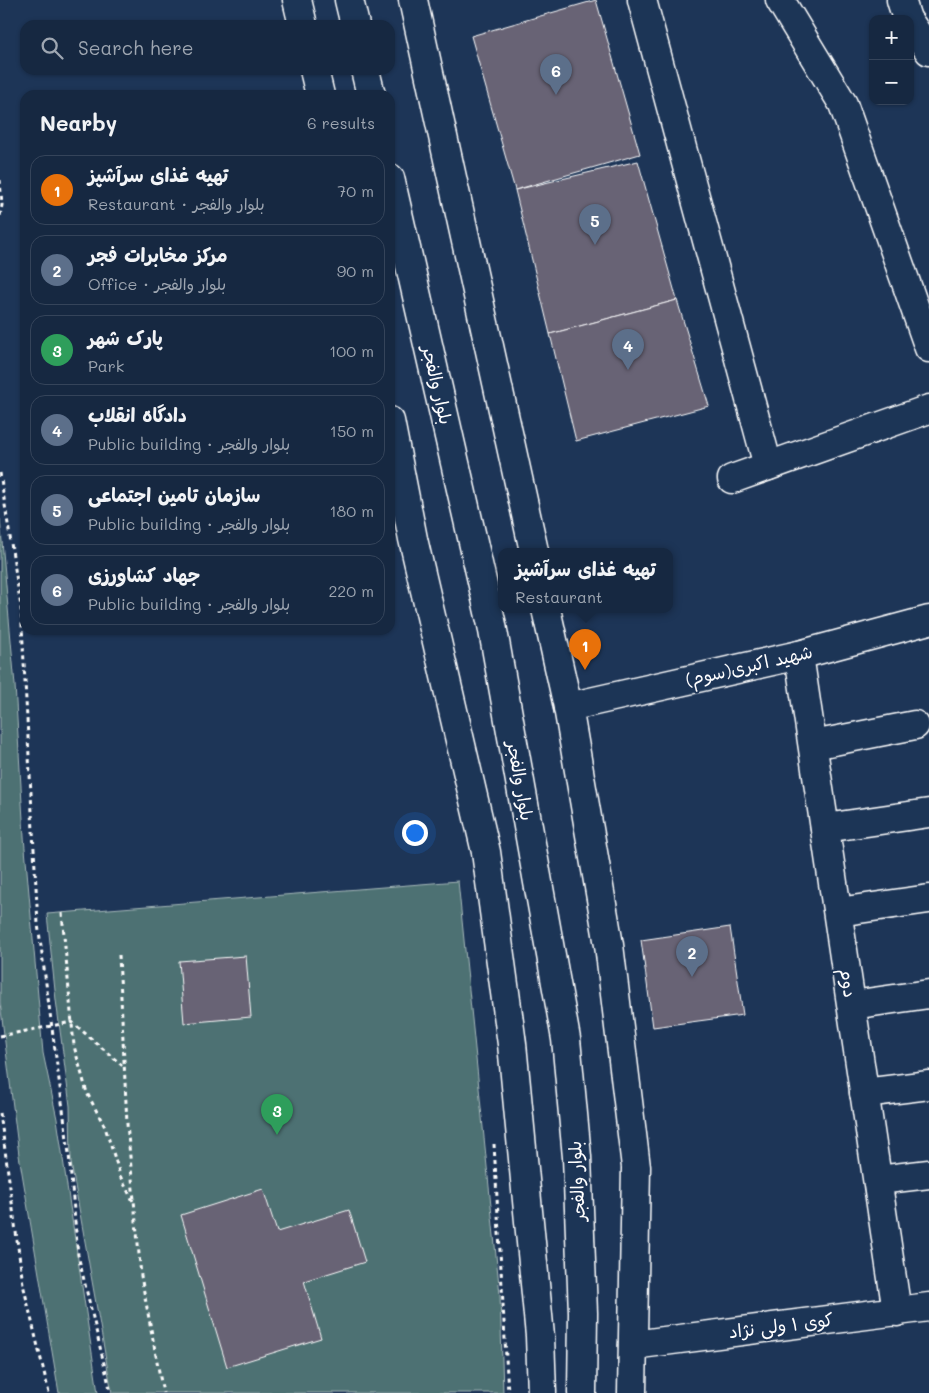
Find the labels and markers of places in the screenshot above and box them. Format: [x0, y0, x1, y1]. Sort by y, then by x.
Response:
pin: 6 [540, 54, 572, 95]
pin: 5 [579, 204, 611, 245]
pin: 4 [612, 329, 644, 370]
pin: 1 [569, 629, 601, 670]
pin: 2 [676, 936, 708, 977]
pin: 3 [261, 1094, 293, 1135]

